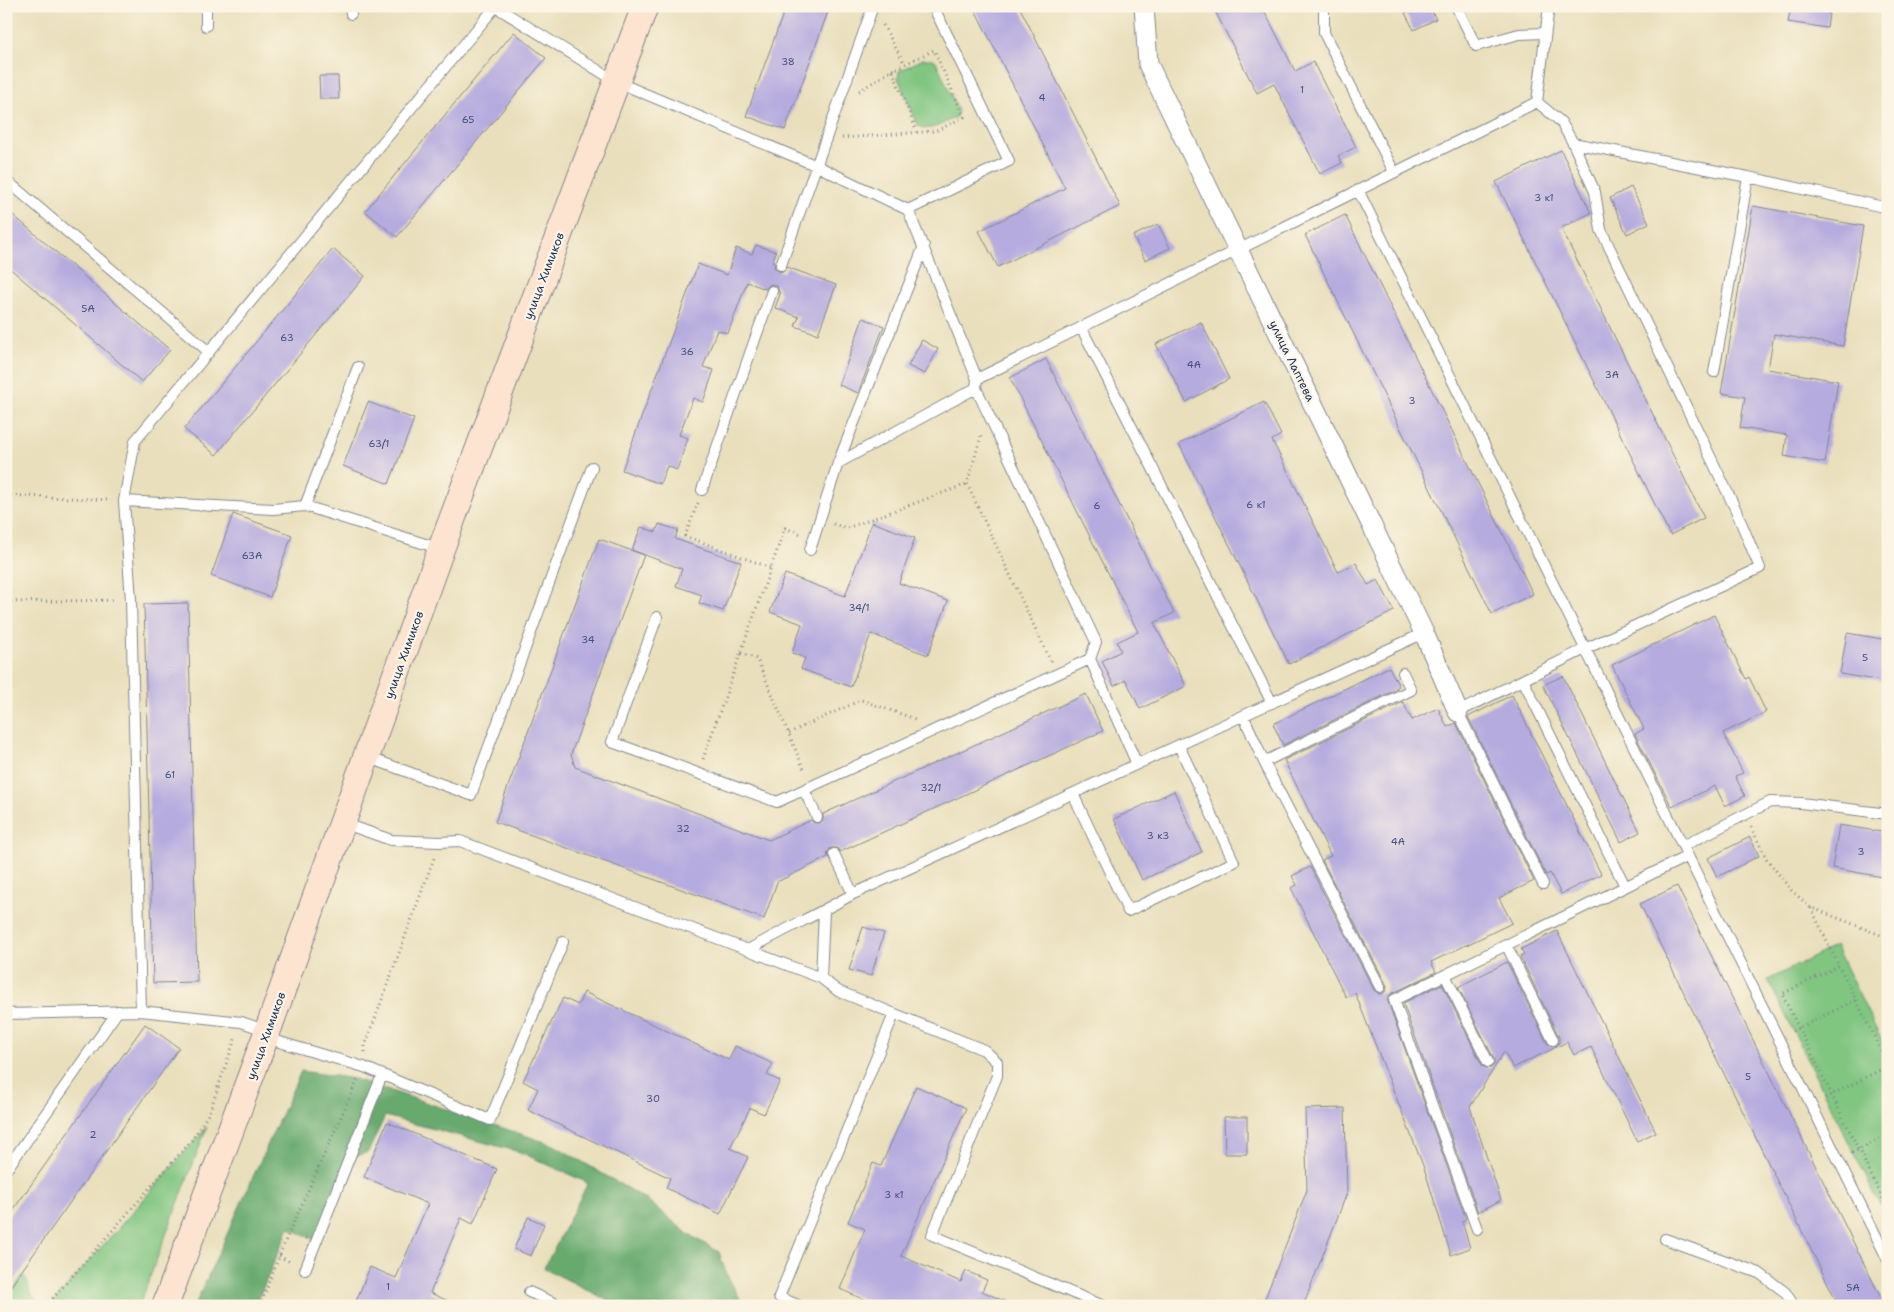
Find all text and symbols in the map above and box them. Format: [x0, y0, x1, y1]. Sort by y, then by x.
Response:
house number: 38 [781, 55, 795, 68]
house number: 1 [1300, 83, 1304, 96]
house number: 4 [1039, 91, 1046, 104]
house number: 65 [462, 113, 474, 126]
house number: 3 к1 [1534, 191, 1554, 204]
street label: улица Химиков [520, 230, 568, 322]
house number: 5А [81, 302, 95, 315]
street label: улица Лаптева [1265, 318, 1319, 405]
house number: 63 [280, 331, 294, 344]
house number: 36 [680, 345, 694, 358]
house number: 4А [1187, 358, 1201, 371]
house number: 3А [1605, 368, 1619, 381]
house number: 3 [1409, 394, 1416, 407]
house number: 63/1 [369, 437, 389, 450]
house number: 6 к1 [1246, 498, 1266, 511]
house number: 6 [1094, 499, 1101, 512]
house number: 63А [242, 549, 262, 562]
house number: 34/1 [848, 601, 870, 614]
street label: улица Химиков [381, 609, 427, 701]
house number: 34 [581, 633, 595, 646]
house number: 5 [1862, 651, 1868, 664]
house number: 61 [165, 768, 175, 781]
house number: 32/1 [921, 781, 941, 794]
house number: 32 [676, 822, 690, 835]
house number: 3 к3 [1147, 829, 1169, 842]
house number: 4А [1391, 835, 1405, 848]
house number: 3 [1858, 845, 1865, 858]
street label: улица Химиков [243, 990, 289, 1082]
house number: 5 [1745, 1070, 1751, 1083]
house number: 30 [646, 1092, 660, 1105]
house number: 2 [90, 1128, 97, 1141]
house number: 3 к1 [884, 1188, 904, 1201]
house number: 1 [386, 1280, 390, 1293]
house number: 5А [1846, 1281, 1860, 1294]

